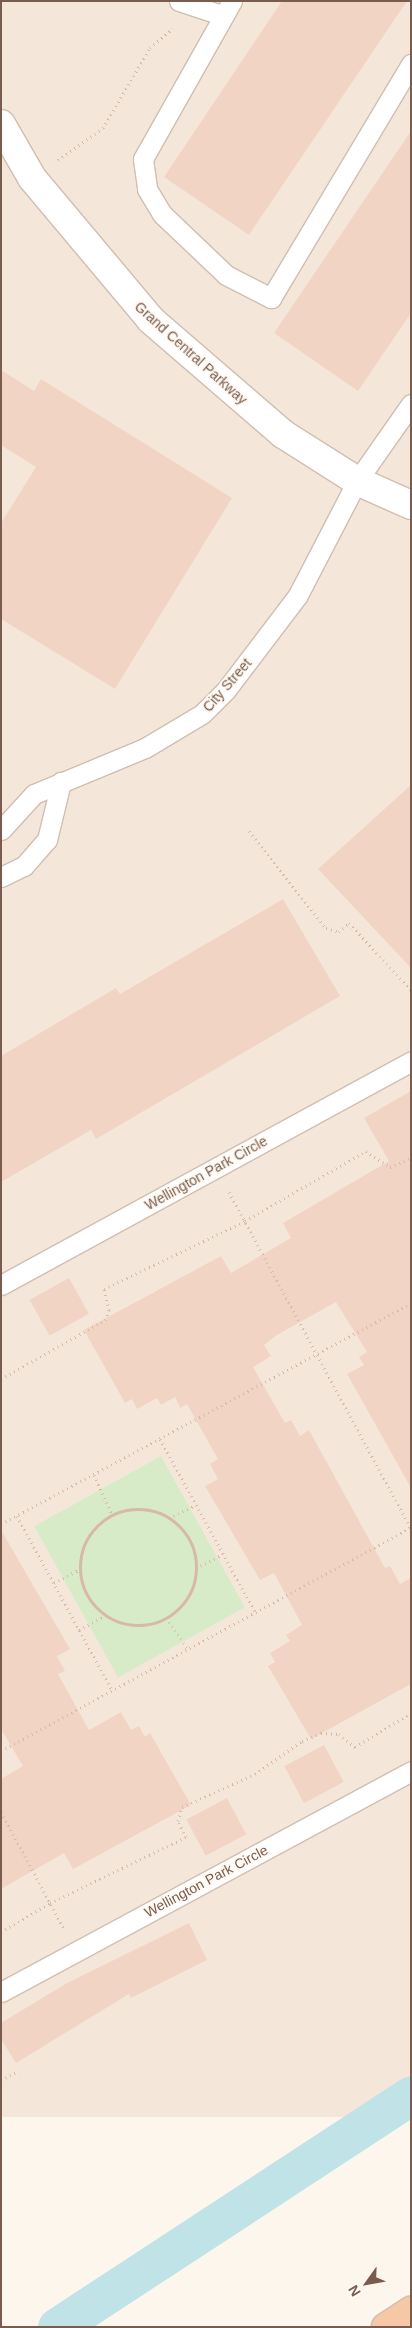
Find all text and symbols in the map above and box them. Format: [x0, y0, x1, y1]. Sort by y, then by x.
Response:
street label: Grand Central Parkway [131, 298, 251, 408]
street label: City Street [199, 655, 255, 715]
street label: Wellington Park Circle [142, 1132, 270, 1214]
street label: Wellington Park Circle [141, 1841, 271, 1921]
north arrow [342, 2258, 392, 2308]
text: N [345, 2282, 364, 2299]

